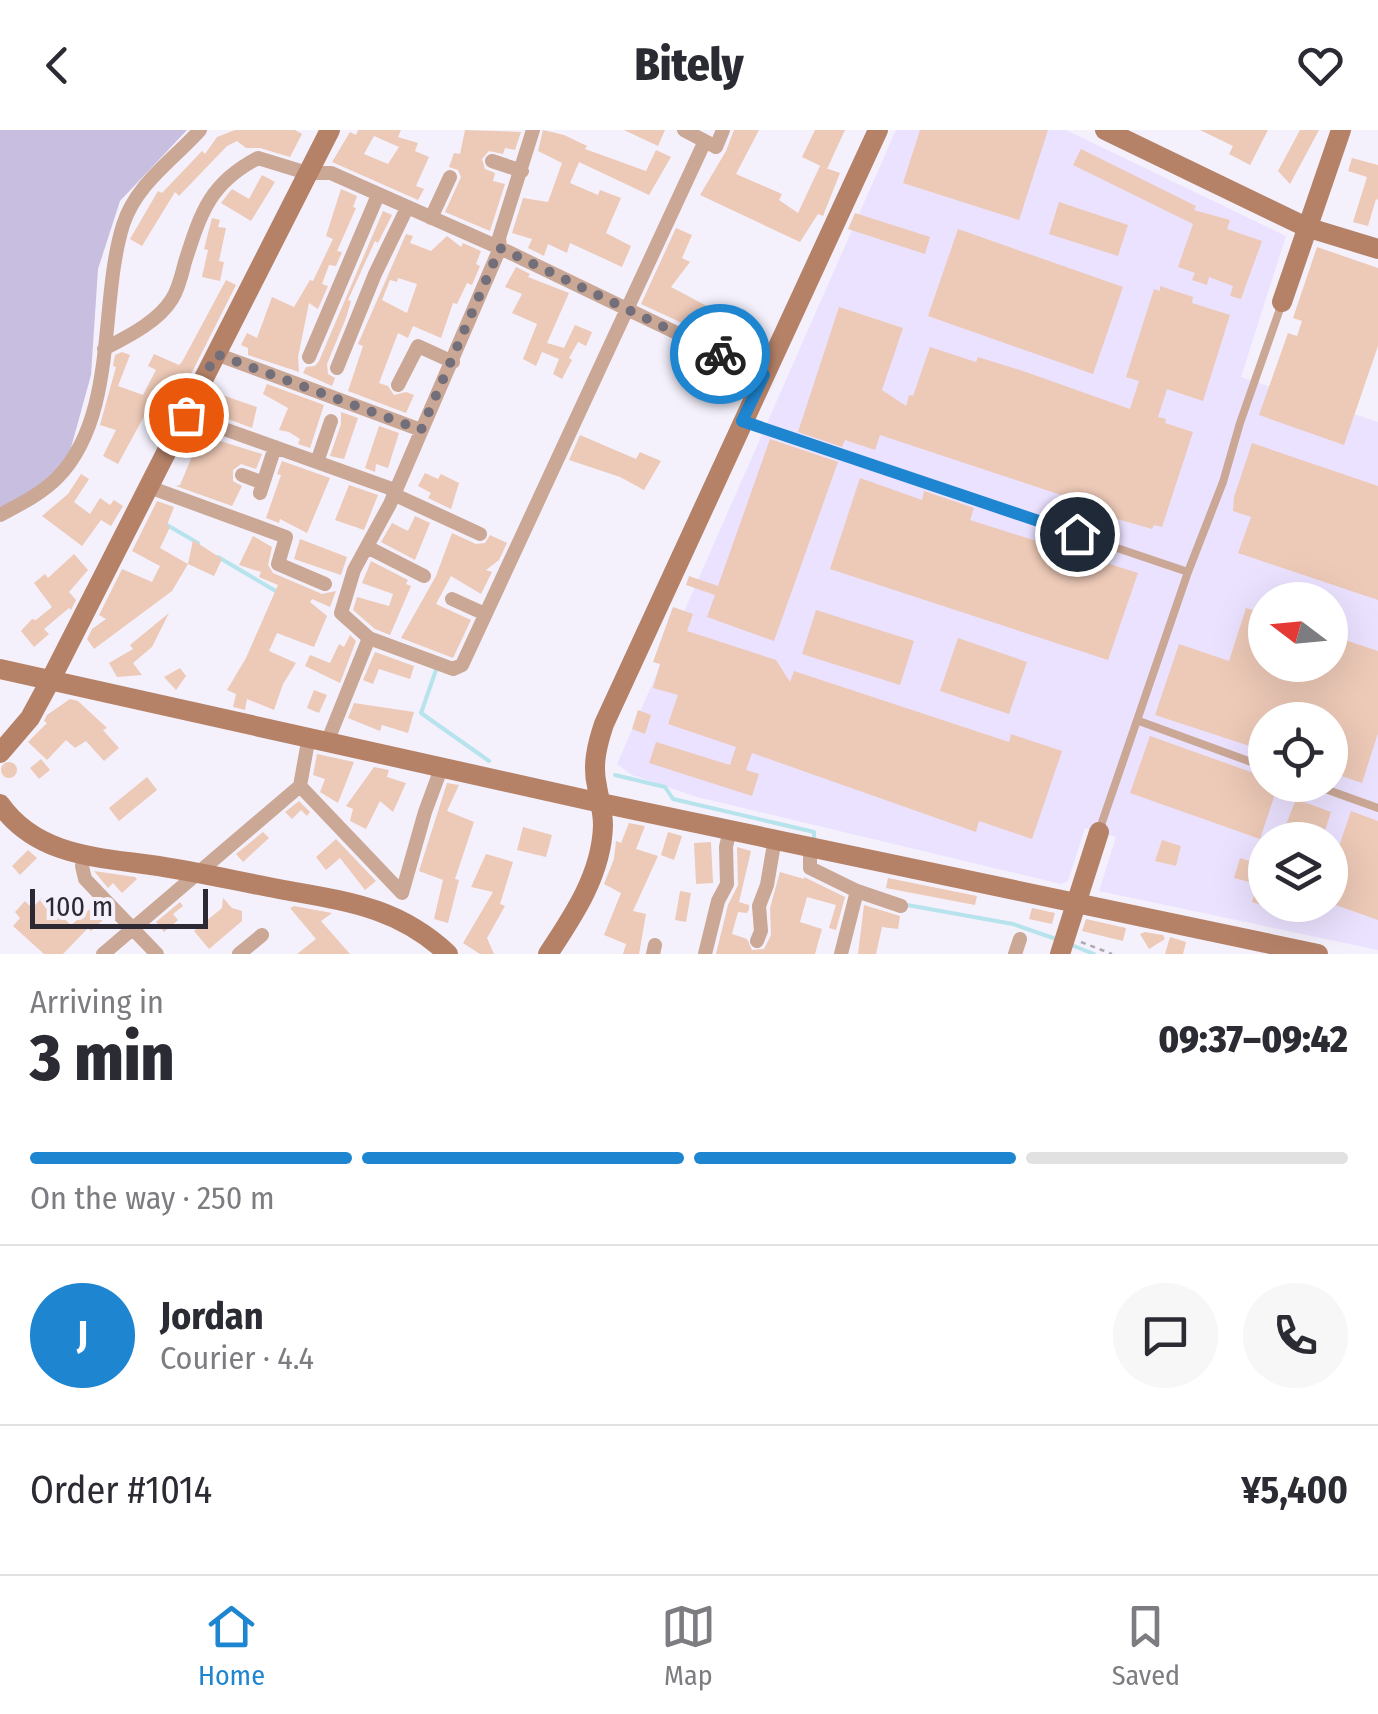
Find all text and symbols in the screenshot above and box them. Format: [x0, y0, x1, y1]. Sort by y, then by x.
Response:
icon: back [30, 38, 85, 93]
text: Bitely [634, 38, 744, 92]
icon: heart [1293, 38, 1348, 93]
courier [670, 304, 770, 404]
icon: bike [693, 327, 748, 382]
pin [144, 373, 229, 458]
icon: bag [159, 388, 214, 443]
pin [1035, 492, 1120, 577]
icon: home [1050, 507, 1105, 562]
north arrow [1248, 582, 1348, 682]
map controls [1248, 582, 1348, 922]
button: locate [1248, 702, 1348, 802]
button: layers [1248, 822, 1348, 922]
scale bar [30, 884, 208, 928]
text: 100 m [45, 890, 113, 923]
text: Arriving in [30, 983, 164, 1021]
text: 09:37–09:42 [1158, 1016, 1348, 1062]
text: 3 min [30, 1019, 175, 1097]
text: On the way · 250 m [30, 1179, 275, 1217]
button: chat [1113, 1283, 1218, 1388]
button: phone [1243, 1283, 1348, 1388]
text: Jordan [160, 1293, 264, 1339]
text: J [77, 1312, 88, 1358]
text: Courier · 4.4 [160, 1339, 314, 1377]
text: Order #1014 [30, 1467, 212, 1513]
text: ¥5,400 [1241, 1467, 1348, 1513]
tab: Home [198, 1599, 265, 1692]
tab: Map [661, 1599, 716, 1692]
tab: Saved [1112, 1599, 1180, 1692]

